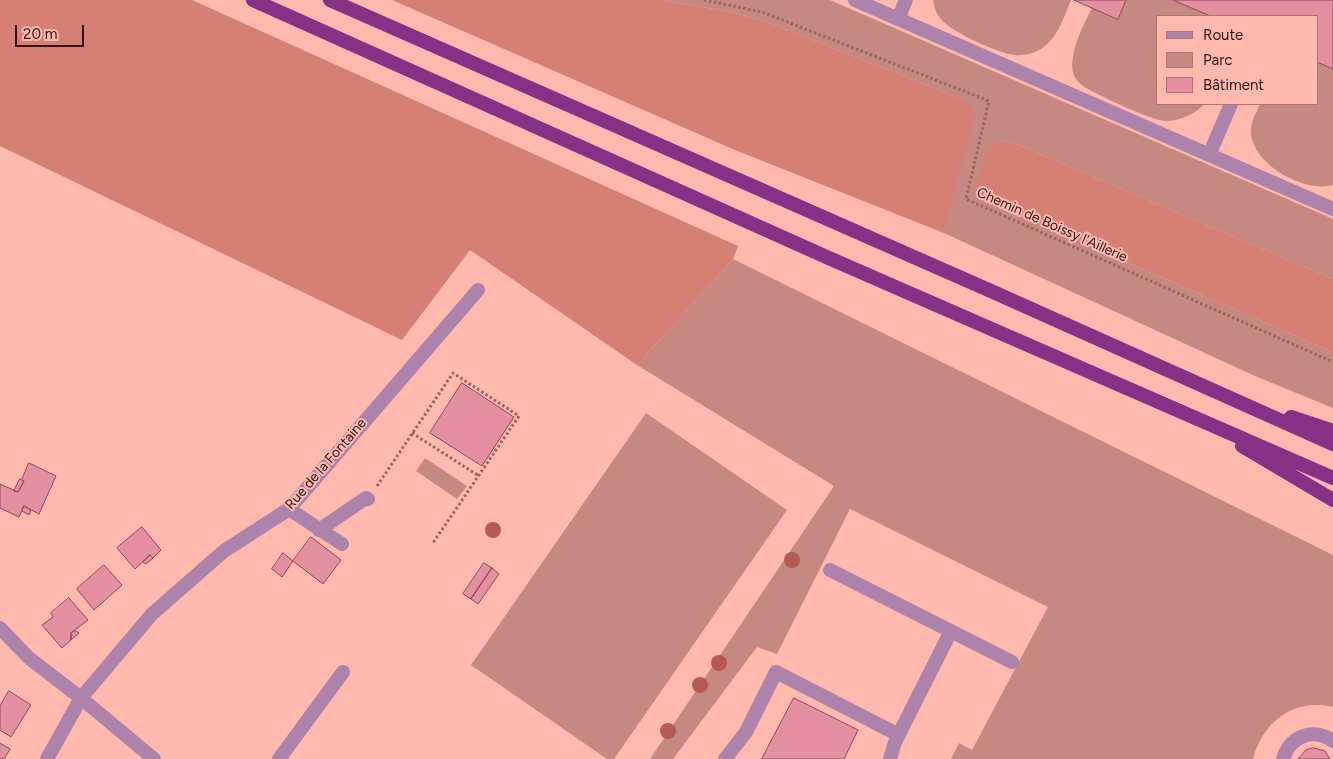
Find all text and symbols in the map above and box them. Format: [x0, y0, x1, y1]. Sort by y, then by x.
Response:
scale bar [18, 15, 86, 47]
legend [1156, 15, 1318, 105]
text: 20 m [23, 25, 57, 43]
text: Route [1203, 26, 1243, 44]
text: Parc [1203, 51, 1232, 69]
text: Bâtiment [1203, 76, 1264, 94]
street label: Chemin de Boissy l'Aillerie [974, 184, 1130, 266]
street label: Rue de la Fontaine [282, 415, 370, 513]

